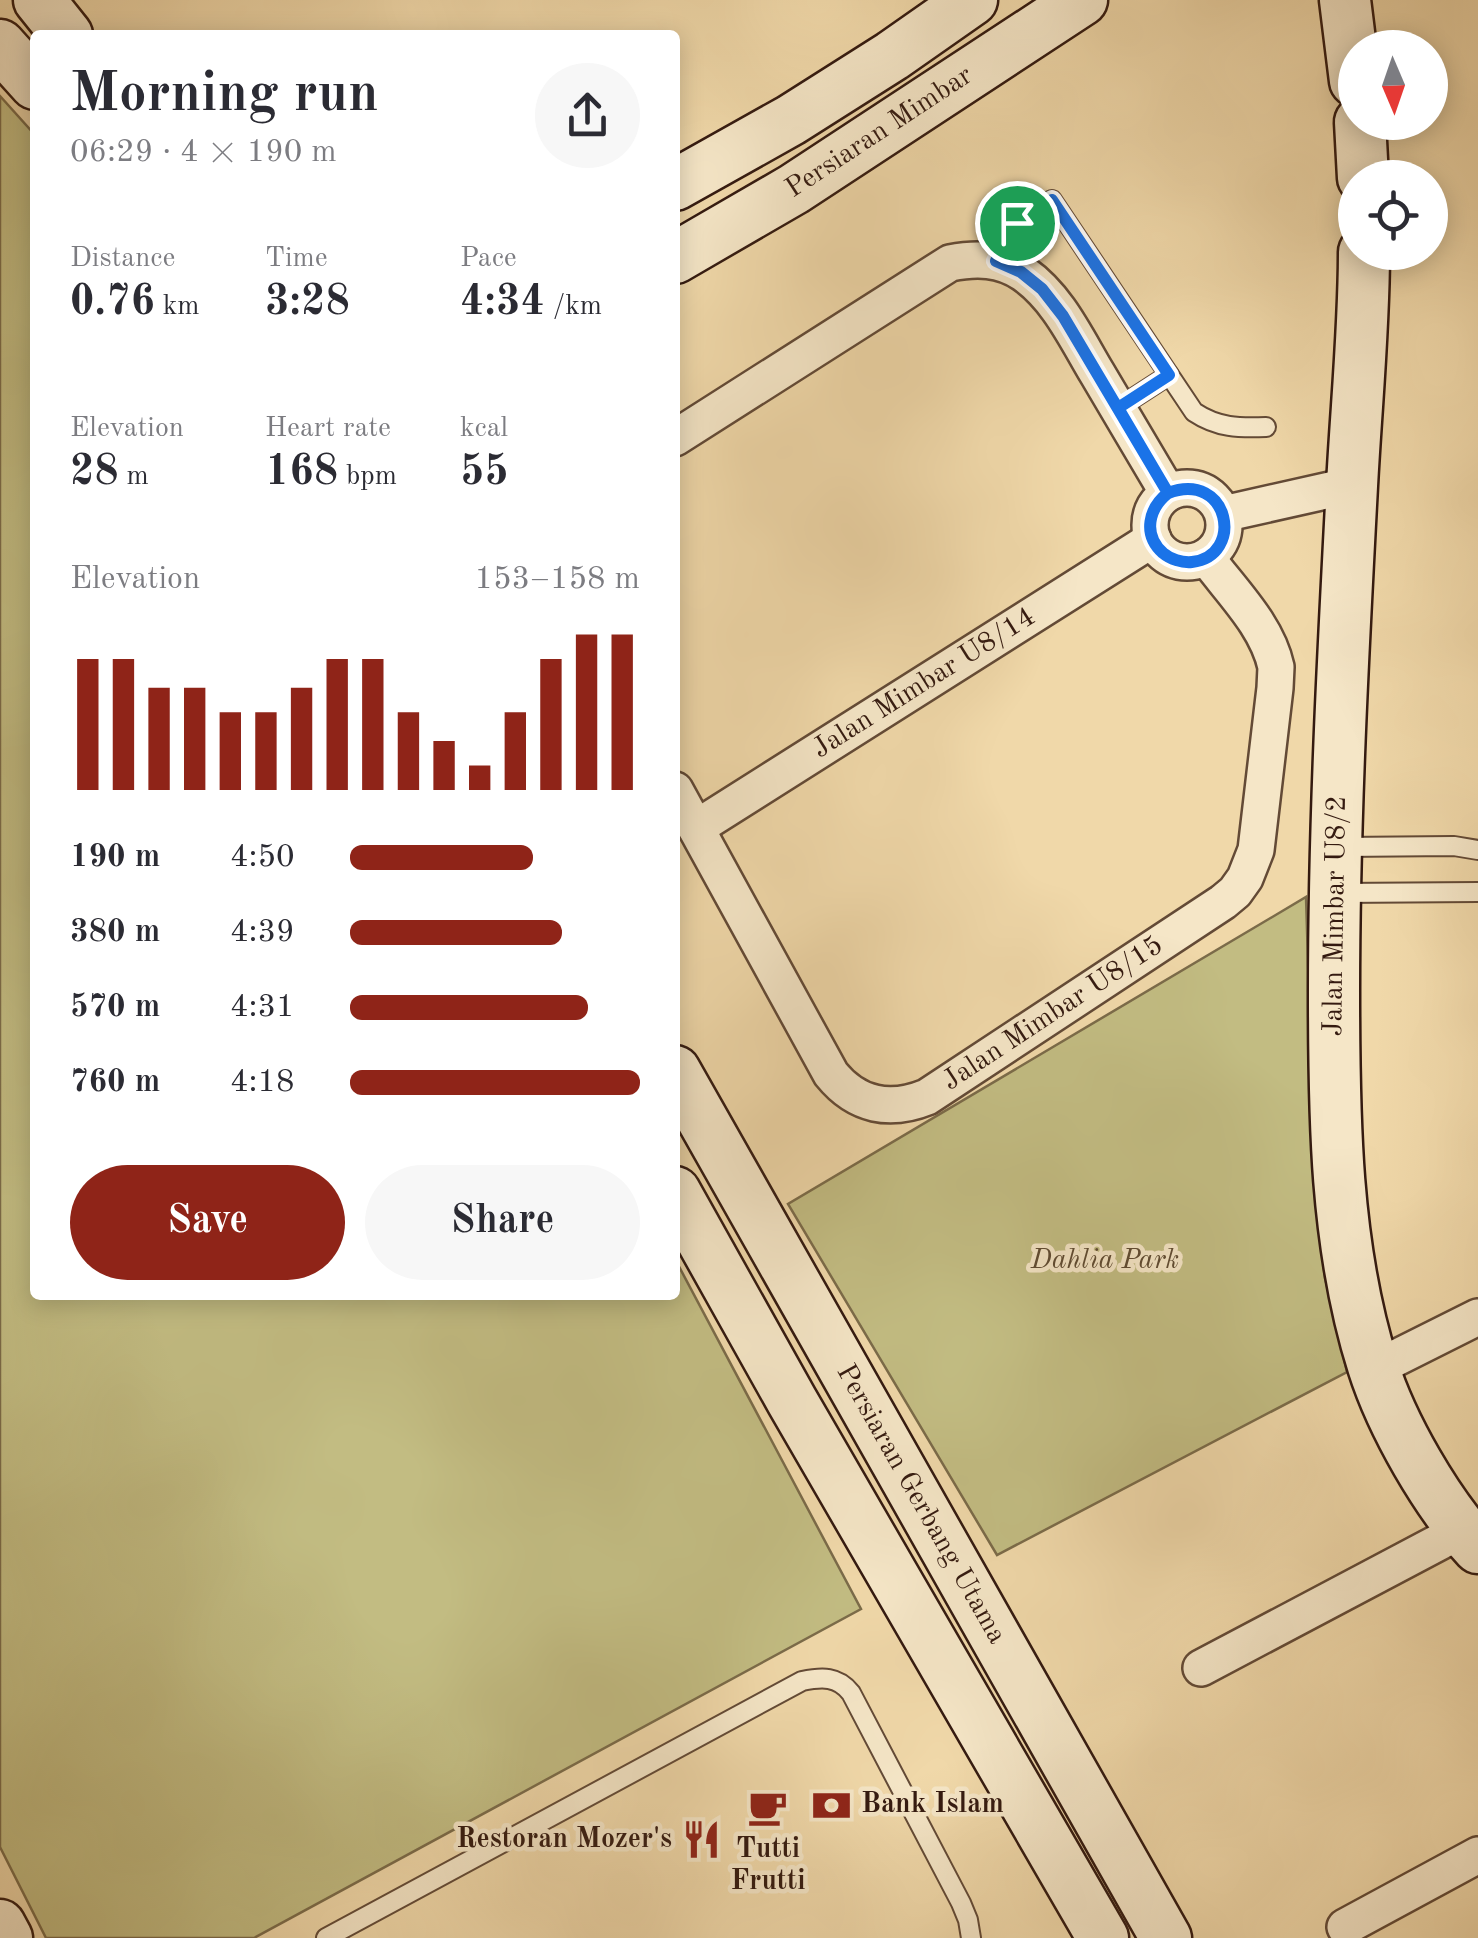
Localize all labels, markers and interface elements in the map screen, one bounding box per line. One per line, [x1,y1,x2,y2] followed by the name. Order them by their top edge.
[1338,30,1448,140] north arrow
[1338,30,1448,270] map controls
[781,62,978,204] street label: Persiaran Mimbar
[535,63,640,168] button: share
[70,68,379,123] text: Morning run
[70,137,337,169] text: 06:29 · 4 × 190 m
[1338,160,1448,270] button: locate
[975,181,1060,266] pin
[990,196,1045,251] icon: arrive
[70,245,175,273] text: Distance
[265,245,328,273] text: Time
[460,245,517,273] text: Pace
[70,282,155,324] text: 0.76
[265,282,350,324] text: 3:28
[460,282,545,324] text: 4:34
[155,293,199,321] text: km
[545,293,602,321] text: /km
[70,415,184,443] text: Elevation
[265,415,391,443] text: Heart rate
[460,415,508,443] text: kcal
[70,452,119,494] text: 28
[265,452,338,494] text: 168
[460,452,509,494] text: 55
[119,463,149,491] text: m
[338,463,397,491] text: bpm
[70,564,200,596] text: Elevation
[474,564,640,596] text: 153–158 m
[808,603,1040,764] street label: Jalan Mimbar U8/14
[1320,795,1352,1037] street label: Jalan Mimbar U8/2
[70,842,160,874] text: 190 m
[230,842,295,874] text: 4:50
[70,917,160,949] text: 380 m
[230,917,295,949] text: 4:39
[938,931,1168,1096] street label: Jalan Mimbar U8/15
[70,992,160,1024] text: 570 m
[230,992,295,1024] text: 4:31
[70,1067,160,1099] text: 760 m
[230,1067,295,1099] text: 4:18
[70,1165,345,1280] button: Save
[365,1165,640,1280] button: Share
[1030,1247,1179,1275] park label: Dahlia Park
[830,1360,1011,1649] street label: Persiaran Gerbang Utama
[810,1784,852,1826] bank icon: Bank Islam
[747,1786,789,1828] cafe icon: Tutti Frutti
[861,1791,1004,1819] place label: Bank Islam
[681,1819,723,1861] restaurant icon: Restoran Mozer's
[456,1826,672,1854] place label: Restoran Mozer's
[731,1836,805,1896] place label: Tutti Frutti

